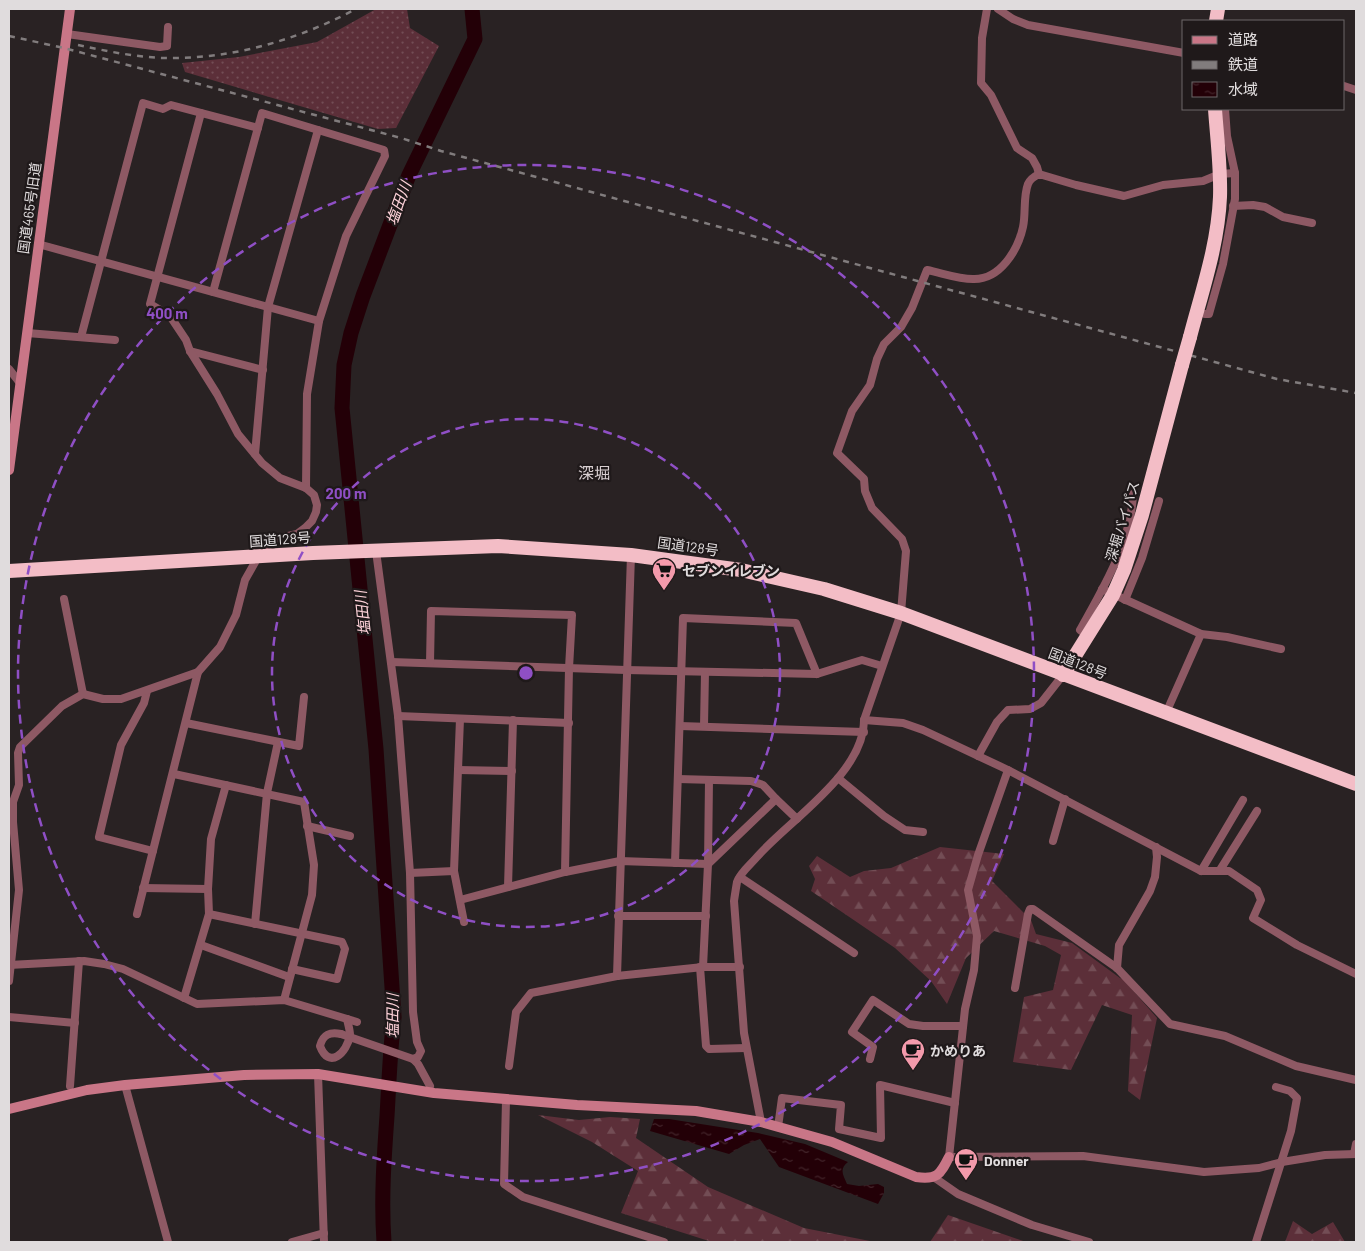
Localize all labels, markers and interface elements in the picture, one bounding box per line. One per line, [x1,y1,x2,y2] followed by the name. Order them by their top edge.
[1182,20,1345,110] legend
[1228,30,1258,48] text: 道路
[1228,55,1258,73] text: 鉄道
[1228,80,1258,98] text: 水域
[14,161,44,255] street label: 国道465号旧道
[382,177,415,227] water label: 塩田川
[146,304,188,322] text: 400 m
[578,463,610,482] district label: 深堀
[1102,478,1142,564] street label: 深堀バイパス
[325,484,367,502] text: 200 m
[249,528,311,550] street label: 国道128号
[656,533,720,559] street label: 国道128号
[651,557,677,591] supermarket icon: セブンイレブン
[682,562,780,579] place label: セブンイレブン
[350,588,373,636] water label: 塩田川
[1046,644,1110,682] street label: 国道128号
[517,664,535,682] centre of rings
[383,992,401,1039] water label: 塩田川
[900,1037,926,1071] cafe icon: かめりあ
[930,1042,986,1059] place label: かめりあ
[953,1147,979,1181] cafe icon: Donner
[984,1152,1029,1169] place label: Donner

